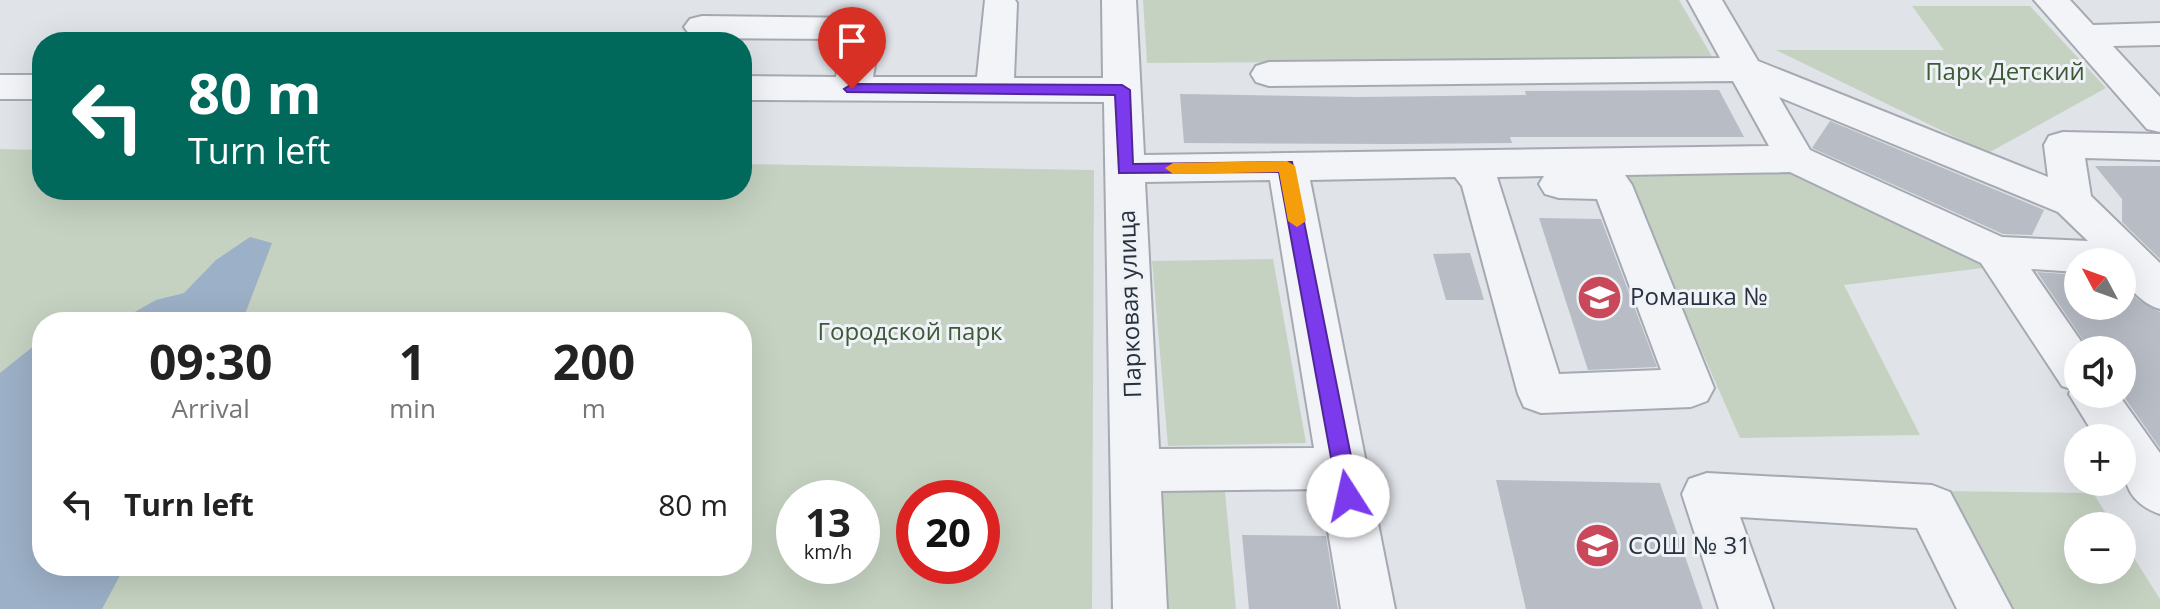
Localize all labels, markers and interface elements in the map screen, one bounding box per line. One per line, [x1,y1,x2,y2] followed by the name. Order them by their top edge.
[818,7,886,89] pin
[830,19,874,63] icon: arrive
[188,54,322,130] text: 80 m
[1925,54,2085,87] park label: Парк Детский
[56,64,160,168] icon: left
[188,126,330,175] text: Turn left
[1109,209,1148,399] street label: Парковая улица
[2064,248,2136,320] north arrow
[2064,248,2136,584] map controls
[1575,273,1623,321] school or university icon: Ромашка №
[1630,279,1768,312] place label: Ромашка №
[818,314,1003,347] park label: Городской парк
[149,329,272,394] text: 09:30
[399,329,426,394] text: 1
[553,329,635,394] text: 200
[2064,336,2136,408] button: sound
[171,390,250,426] text: Arrival
[389,390,436,426] text: min
[582,390,606,426] text: m
[2064,424,2136,496] button: +
[1306,454,1390,538] position arrow
[896,480,1000,584] speed limit sign: 20
[56,482,100,526] icon: left
[124,484,254,525] text: Turn left
[658,484,728,525] text: 80 m
[805,494,851,549] text: 13
[2064,512,2136,584] button: −
[1573,522,1621,570] school or university icon: СОШ № 31
[1628,528,1751,561] place label: СОШ № 31
[804,538,852,565] text: km/h

